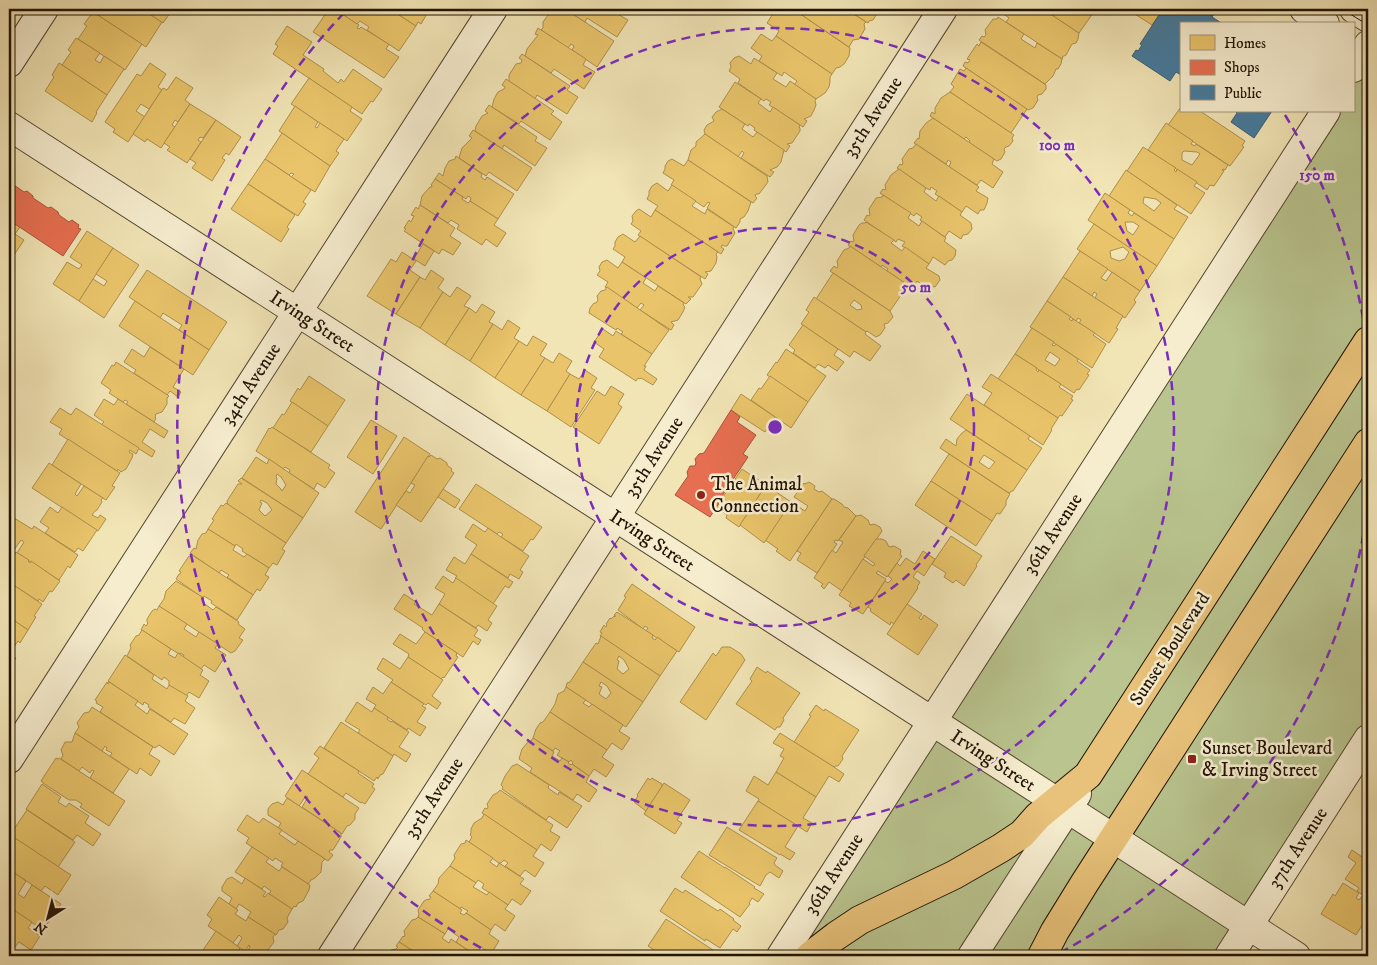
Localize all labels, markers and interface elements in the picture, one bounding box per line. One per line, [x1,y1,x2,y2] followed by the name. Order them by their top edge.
[1180,22,1354,112] legend
[1224,34,1266,53] text: Homes
[1224,58,1260,77] text: Shops
[838,72,908,162] street label: 35th Avenue
[1224,84,1262,103] text: Public
[1039,136,1076,155] text: 100 m
[1299,166,1335,185] text: 150 m
[900,278,932,297] text: 50 m
[265,286,359,358] street label: Irving Street
[216,339,286,429] street label: 34th Avenue
[619,412,689,502] street label: 35th Avenue
[766,418,784,436] centre of rings
[711,473,803,518] place label: The Animal Connection
[695,489,707,501] marker: The Animal Connection
[1018,489,1088,579] street label: 36th Avenue
[605,505,699,577] street label: Irving Street
[1125,588,1215,710] street label: Sunset Boulevard
[946,725,1040,797] street label: Irving Street
[1202,737,1333,782] place label: Sunset Boulevard & Irving Street
[399,753,469,843] street label: 35th Avenue
[1186,753,1198,765] marker: Sunset Boulevard & Irving Street
[1263,803,1333,893] street label: 37th Avenue
[799,829,869,919] street label: 36th Avenue
[22,892,72,942] north arrow
[31,917,51,938] text: N

